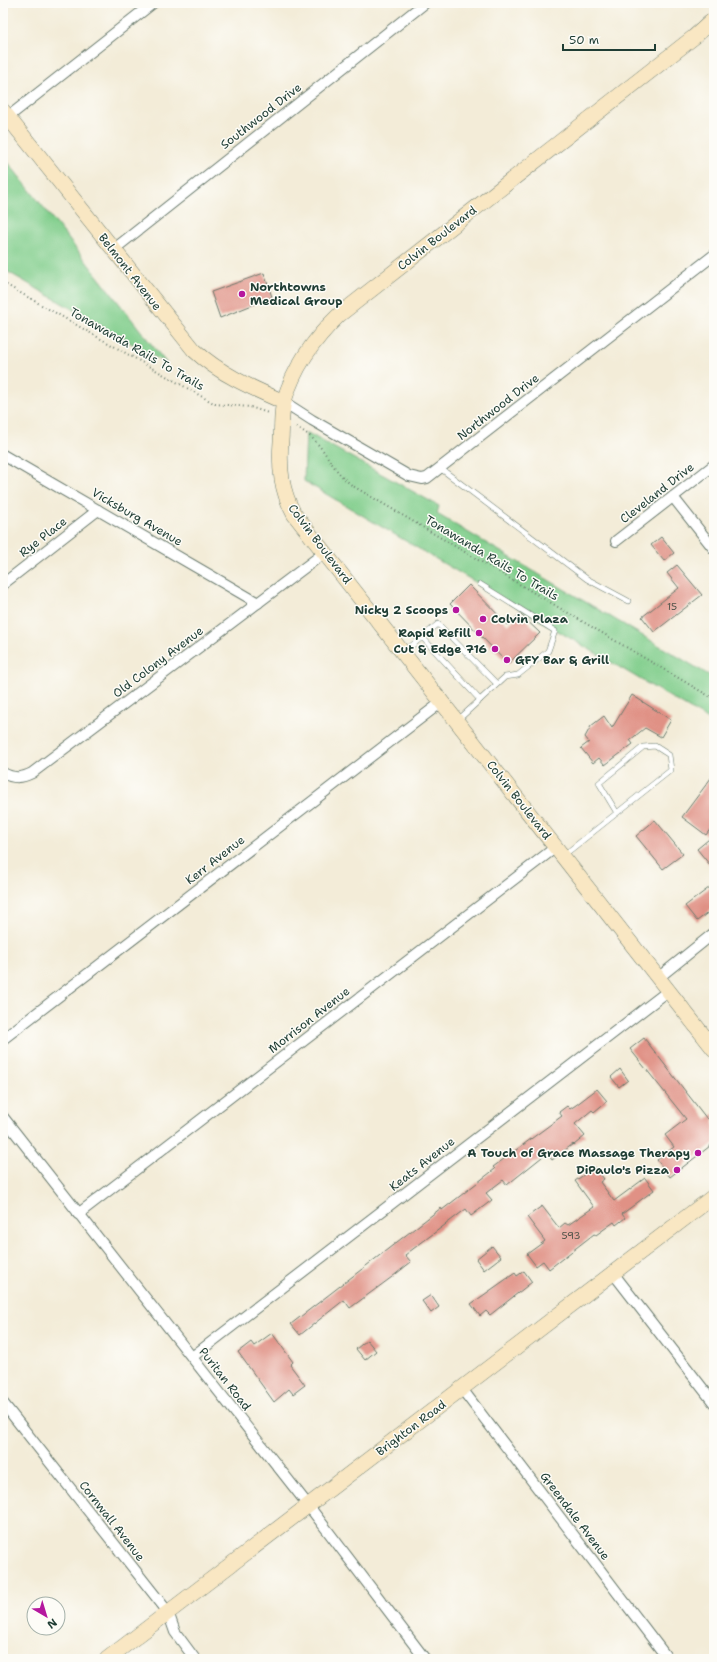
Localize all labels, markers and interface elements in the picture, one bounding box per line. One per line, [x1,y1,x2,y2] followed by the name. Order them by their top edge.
[563,26,655,52] scale bar
[569,32,599,48] text: 50 m
[217,79,305,153] street label: Southwood Drive
[394,202,480,274] street label: Colvin Boulevard
[95,230,165,314] street label: Belmont Avenue
[250,279,342,309] place label: Northtowns Medical Group
[237,289,247,299] marker: Northtowns Medical Group
[67,304,207,394] street label: Tonawanda Rails To Trails
[454,370,542,444] street label: Northwood Drive
[617,459,697,527] street label: Cleveland Drive
[89,484,186,550] street label: Vicksburg Avenue
[285,501,356,588] street label: Colvin Boulevard
[422,512,562,604] street label: Tonawanda Rails To Trails
[16,513,70,561] street label: Rye Place
[667,600,677,613] house number: 15
[355,602,448,618] place label: Nicky 2 Scoops
[451,605,461,615] marker: Nicky 2 Scoops
[491,611,569,627] place label: Colvin Plaza
[478,614,488,624] marker: Colvin Plaza
[109,623,207,701] street label: Old Colony Avenue
[398,625,471,641] place label: Rapid Refill
[474,628,484,638] marker: Rapid Refill
[394,641,487,657] place label: Cut & Edge 716
[490,644,500,654] marker: Cut & Edge 716
[515,652,609,668] place label: GFY Bar & Grill
[502,655,512,665] marker: GFY Bar & Grill
[483,757,555,843] street label: Colvin Boulevard
[182,832,248,888] street label: Kerr Avenue
[265,983,353,1057] street label: Morrison Avenue
[386,1133,458,1195] street label: Keats Avenue
[467,1145,690,1161] place label: A Touch of Grace Massage Therapy
[693,1148,703,1158] marker: A Touch of Grace Massage Therapy
[576,1162,670,1178] place label: DiPaulo's Pizza
[672,1165,682,1175] marker: DiPaulo's Pizza
[561,1229,581,1242] house number: 593
[195,1344,255,1414] street label: Puritan Road
[373,1396,450,1460] street label: Brighton Road
[537,1469,614,1564] street label: Greendale Avenue
[76,1477,149,1565] street label: Cornwall Avenue
[26,1596,66,1636] north arrow
[44,1615,60,1632] text: N

